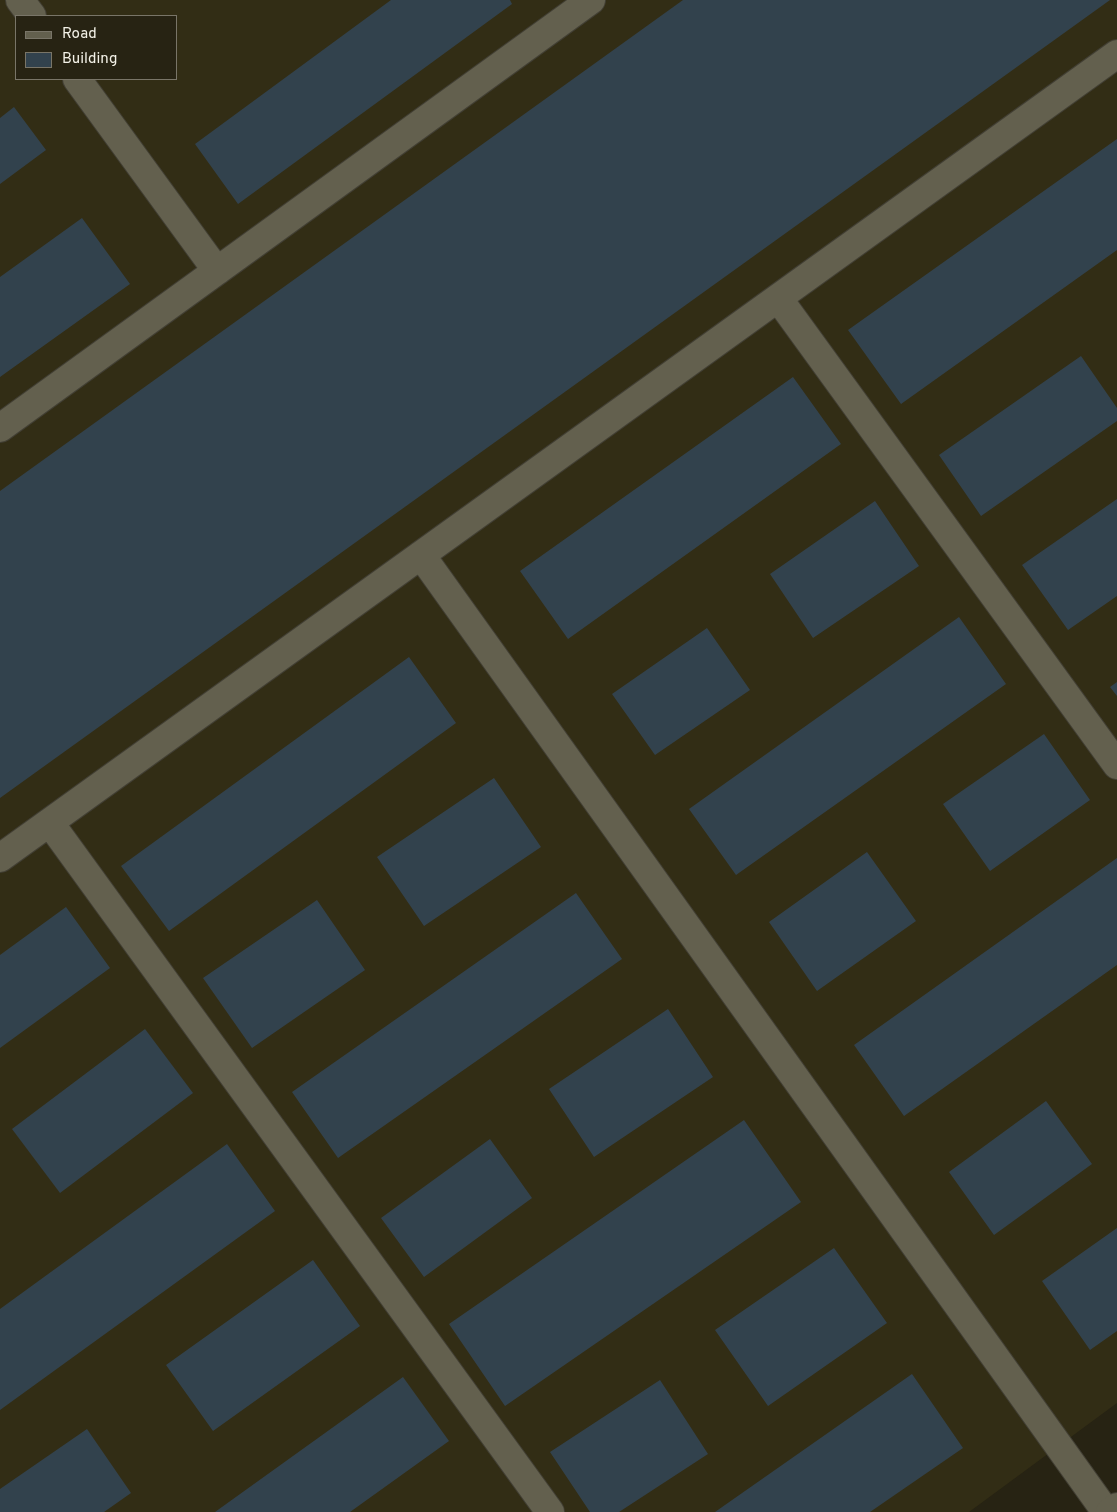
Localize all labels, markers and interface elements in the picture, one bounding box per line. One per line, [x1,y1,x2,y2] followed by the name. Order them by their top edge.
[15,15,178,80] legend
[62,25,97,44] text: Road
[62,50,117,69] text: Building

